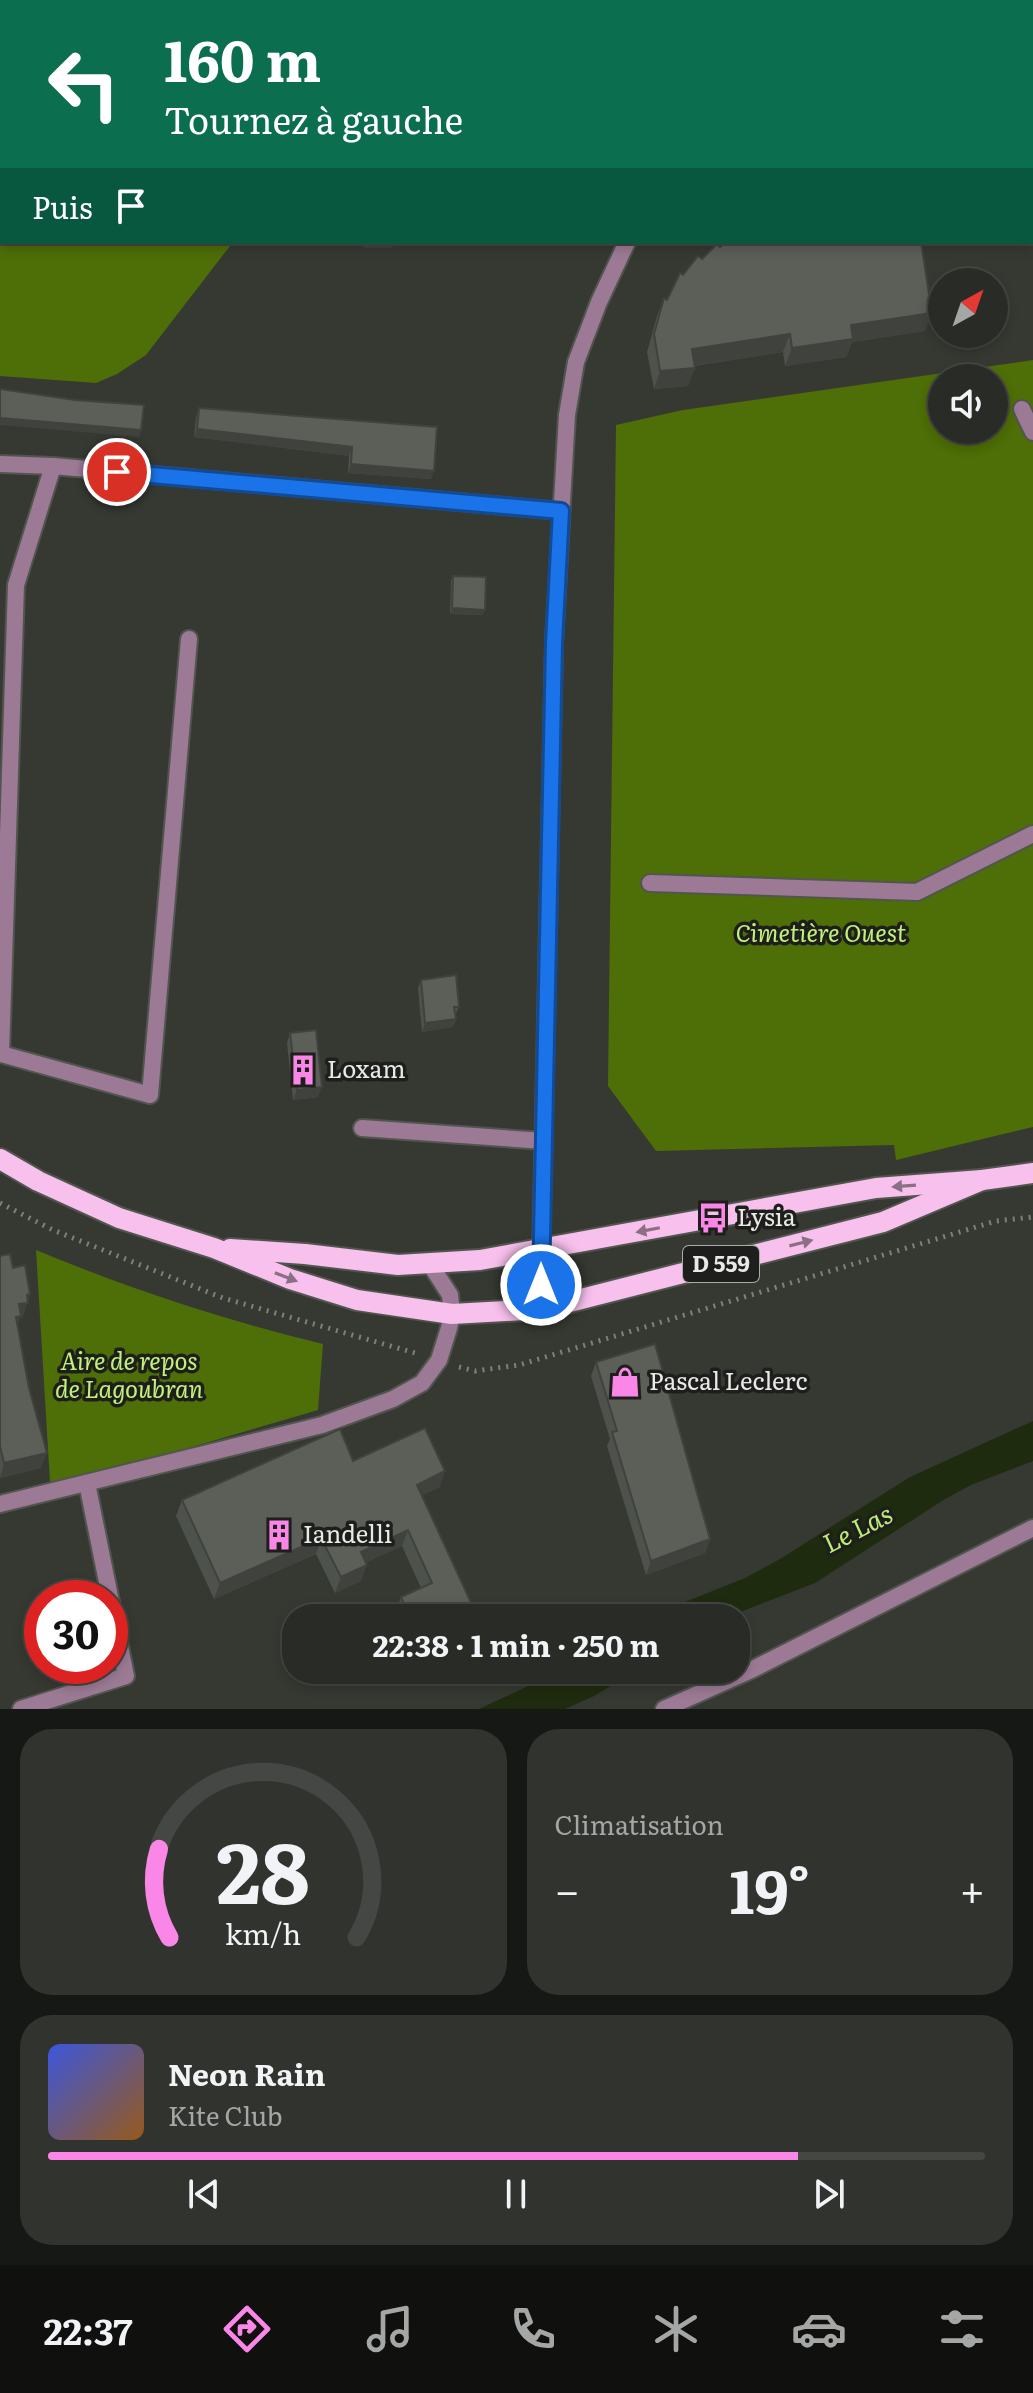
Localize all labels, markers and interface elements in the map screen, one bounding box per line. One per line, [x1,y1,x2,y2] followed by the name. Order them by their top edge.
[164,16,321,99] text: 160 m
[32,32,136,136] icon: left
[164,92,463,145] text: Tournez à gauche
[32,184,93,228] text: Puis
[109,184,153,228] icon: arrive
[928,268,1008,348] north arrow
[928,268,1008,444] map controls
[928,364,1008,444] button: sound
[83,438,151,506] pin
[95,450,139,494] icon: arrive
[735,914,907,949] park label: Cimetière Ouest
[327,1050,405,1085] place label: Loxam
[286,1053,320,1087] building icon: Loxam
[891,1180,916,1193] one-way arrow
[737,1198,796,1233] place label: Lysia
[696,1201,730,1235] bus stop icon: Lysia
[635,1225,660,1237] one-way arrow
[789,1236,814,1249] one-way arrow
[499,1243,583,1327] position arrow
[683,1246,759,1282] road number: D 559
[275,1271,299,1284] one-way arrow
[55,1342,203,1405] park label: Aire de repos de Lagoubran
[649,1362,807,1397] place label: Pascal Leclerc
[608,1365,642,1399] shop icon: Pascal Leclerc
[815,1493,899,1561] water label: Le Las
[303,1515,392,1550] place label: Iandelli
[262,1518,296,1552] building icon: Iandelli
[24,1580,128,1684] speed limit sign: 30
[373,1622,659,1666] text: 22:38 · 1 min · 250 m
[555,1804,724,1843] text: Climatisation
[216,1806,310,1930] text: 28
[729,1843,810,1932] text: 19°
[555,1855,580,1921] text: −
[959,1855,985,1921] text: +
[225,1911,301,1954] text: km/h
[168,2051,326,2095] text: Neon Rain
[168,2095,283,2134] text: Kite Club
[182,2172,226,2216] icon: previous
[494,2172,538,2216] icon: pause
[807,2172,851,2216] icon: next
[219,2301,275,2357] icon: directions
[362,2301,418,2357] icon: music
[505,2301,561,2357] icon: phone
[648,2301,704,2357] icon: climate
[791,2301,847,2357] icon: car
[934,2301,990,2357] icon: filters
[43,2303,133,2356] text: 22:37

